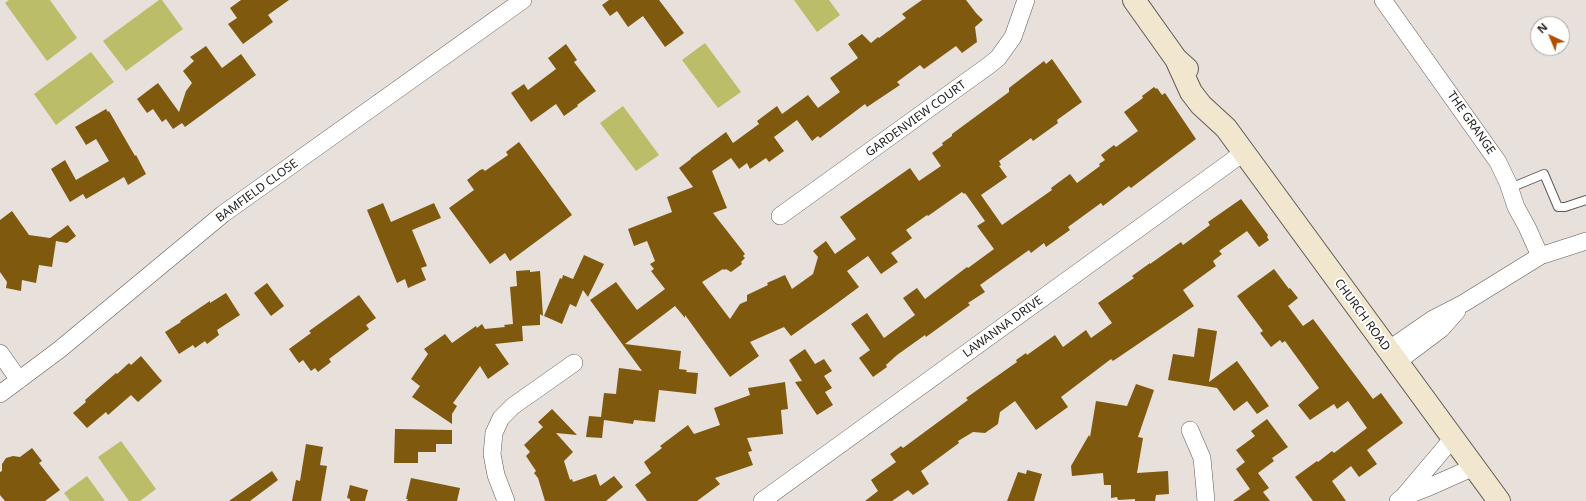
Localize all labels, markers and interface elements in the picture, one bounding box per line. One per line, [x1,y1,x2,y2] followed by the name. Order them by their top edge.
[1530,16,1570,56] north arrow
[1534,19,1550,36] text: N
[863,78,969,160] street label: GARDENVIEW COURT
[1444,89,1498,157] street label: THE GRANGE
[213,156,301,226] street label: BAMFIELD CLOSE
[1331,276,1393,354] street label: CHURCH ROAD
[960,293,1046,361] street label: LAWANNA DRIVE

